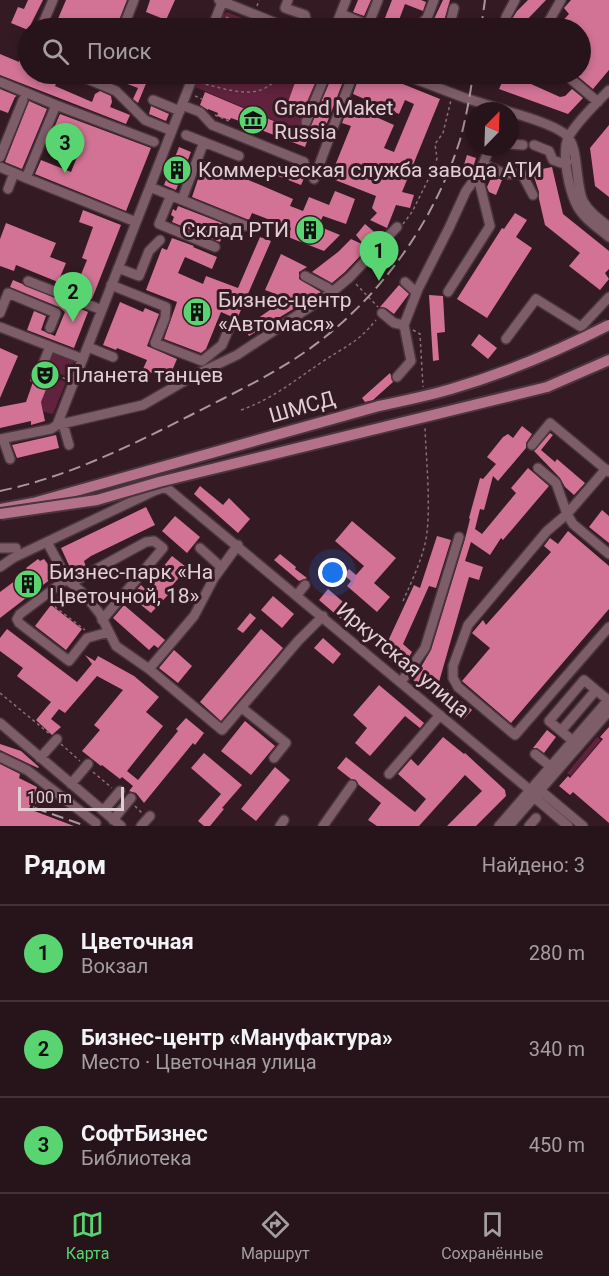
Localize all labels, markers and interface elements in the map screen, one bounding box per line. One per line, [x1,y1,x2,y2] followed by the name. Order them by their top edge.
[18,18,591,84] search box
[39,35,72,68] icon: search
[87,39,151,64] text: Поиск
[274,96,393,144] place label: Grand Maket Russia
[465,102,519,156] north arrow
[237,104,269,136] museum icon: Grand Maket Russia
[46,124,84,173] pin: 3
[161,154,193,186] building icon: Коммерческая служба завода АТИ
[198,158,542,182] place label: Коммерческая служба завода АТИ
[294,214,326,246] building icon: Склад РТИ
[182,218,289,242] place label: Склад РТИ
[360,232,398,281] pin: 1
[54,272,92,322] pin: 2
[218,288,352,336] place label: Бизнес-центр «Автомася»
[181,296,213,328] building icon: Бизнес-центр «Автомася»
[29,359,61,391] theatre icon: Планета танцев
[66,363,223,387] place label: Планета танцев
[266,386,338,428] street label: ШМСД
[318,558,347,587] your location
[49,560,213,608] place label: Бизнес-парк «На Цветочной, 18»
[12,568,44,600] building icon: Бизнес-парк «На Цветочной, 18»
[332,598,474,722] street label: Иркутская улица
[18,784,124,812] scale bar
[27,788,72,807] text: 100 m
[24,850,106,880] text: Рядом
[482,853,585,877] text: Найдено: 3
[81,929,194,954] text: Цветочная
[38,941,49,965] text: 1
[529,941,585,965] text: 280 m
[81,954,148,978] text: Вокзал
[81,1025,393,1050] text: Бизнес-центр «Мануфактура»
[38,1037,49,1061] text: 2
[529,1037,585,1061] text: 340 m
[81,1050,317,1074] text: Место · Цветочная улица
[81,1121,208,1146] text: СофтБизнес
[38,1133,49,1157] text: 3
[529,1133,585,1157] text: 450 m
[81,1146,192,1170] text: Библиотека
[66,1208,109,1263] tab: Карта
[241,1208,310,1263] tab: Маршрут
[441,1208,543,1263] tab: Сохранённые

